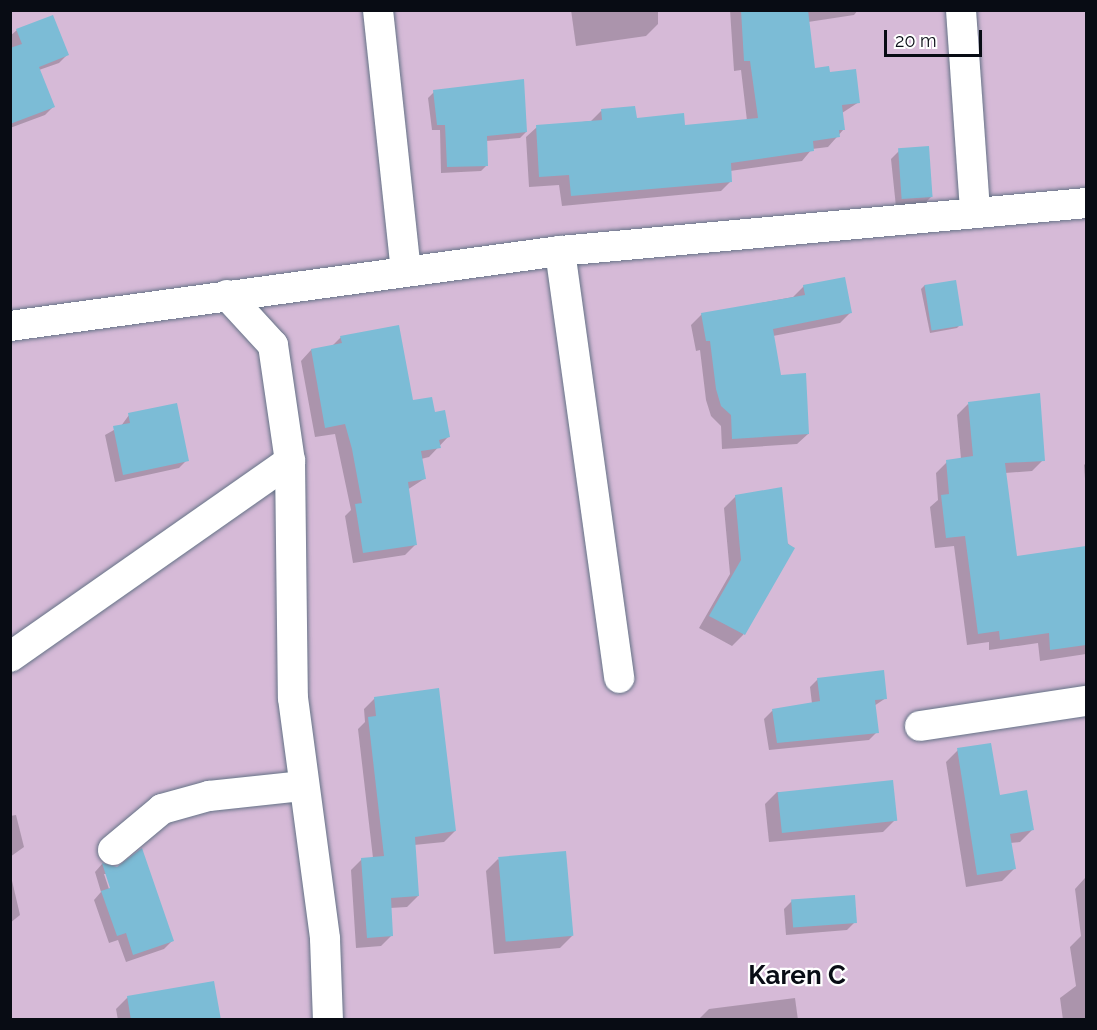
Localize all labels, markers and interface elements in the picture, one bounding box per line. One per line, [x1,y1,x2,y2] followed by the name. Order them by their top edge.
[887,18,984,56] scale bar
[895,30,937,51] text: 20 m
[748,960,846,992] district label: Karen C

